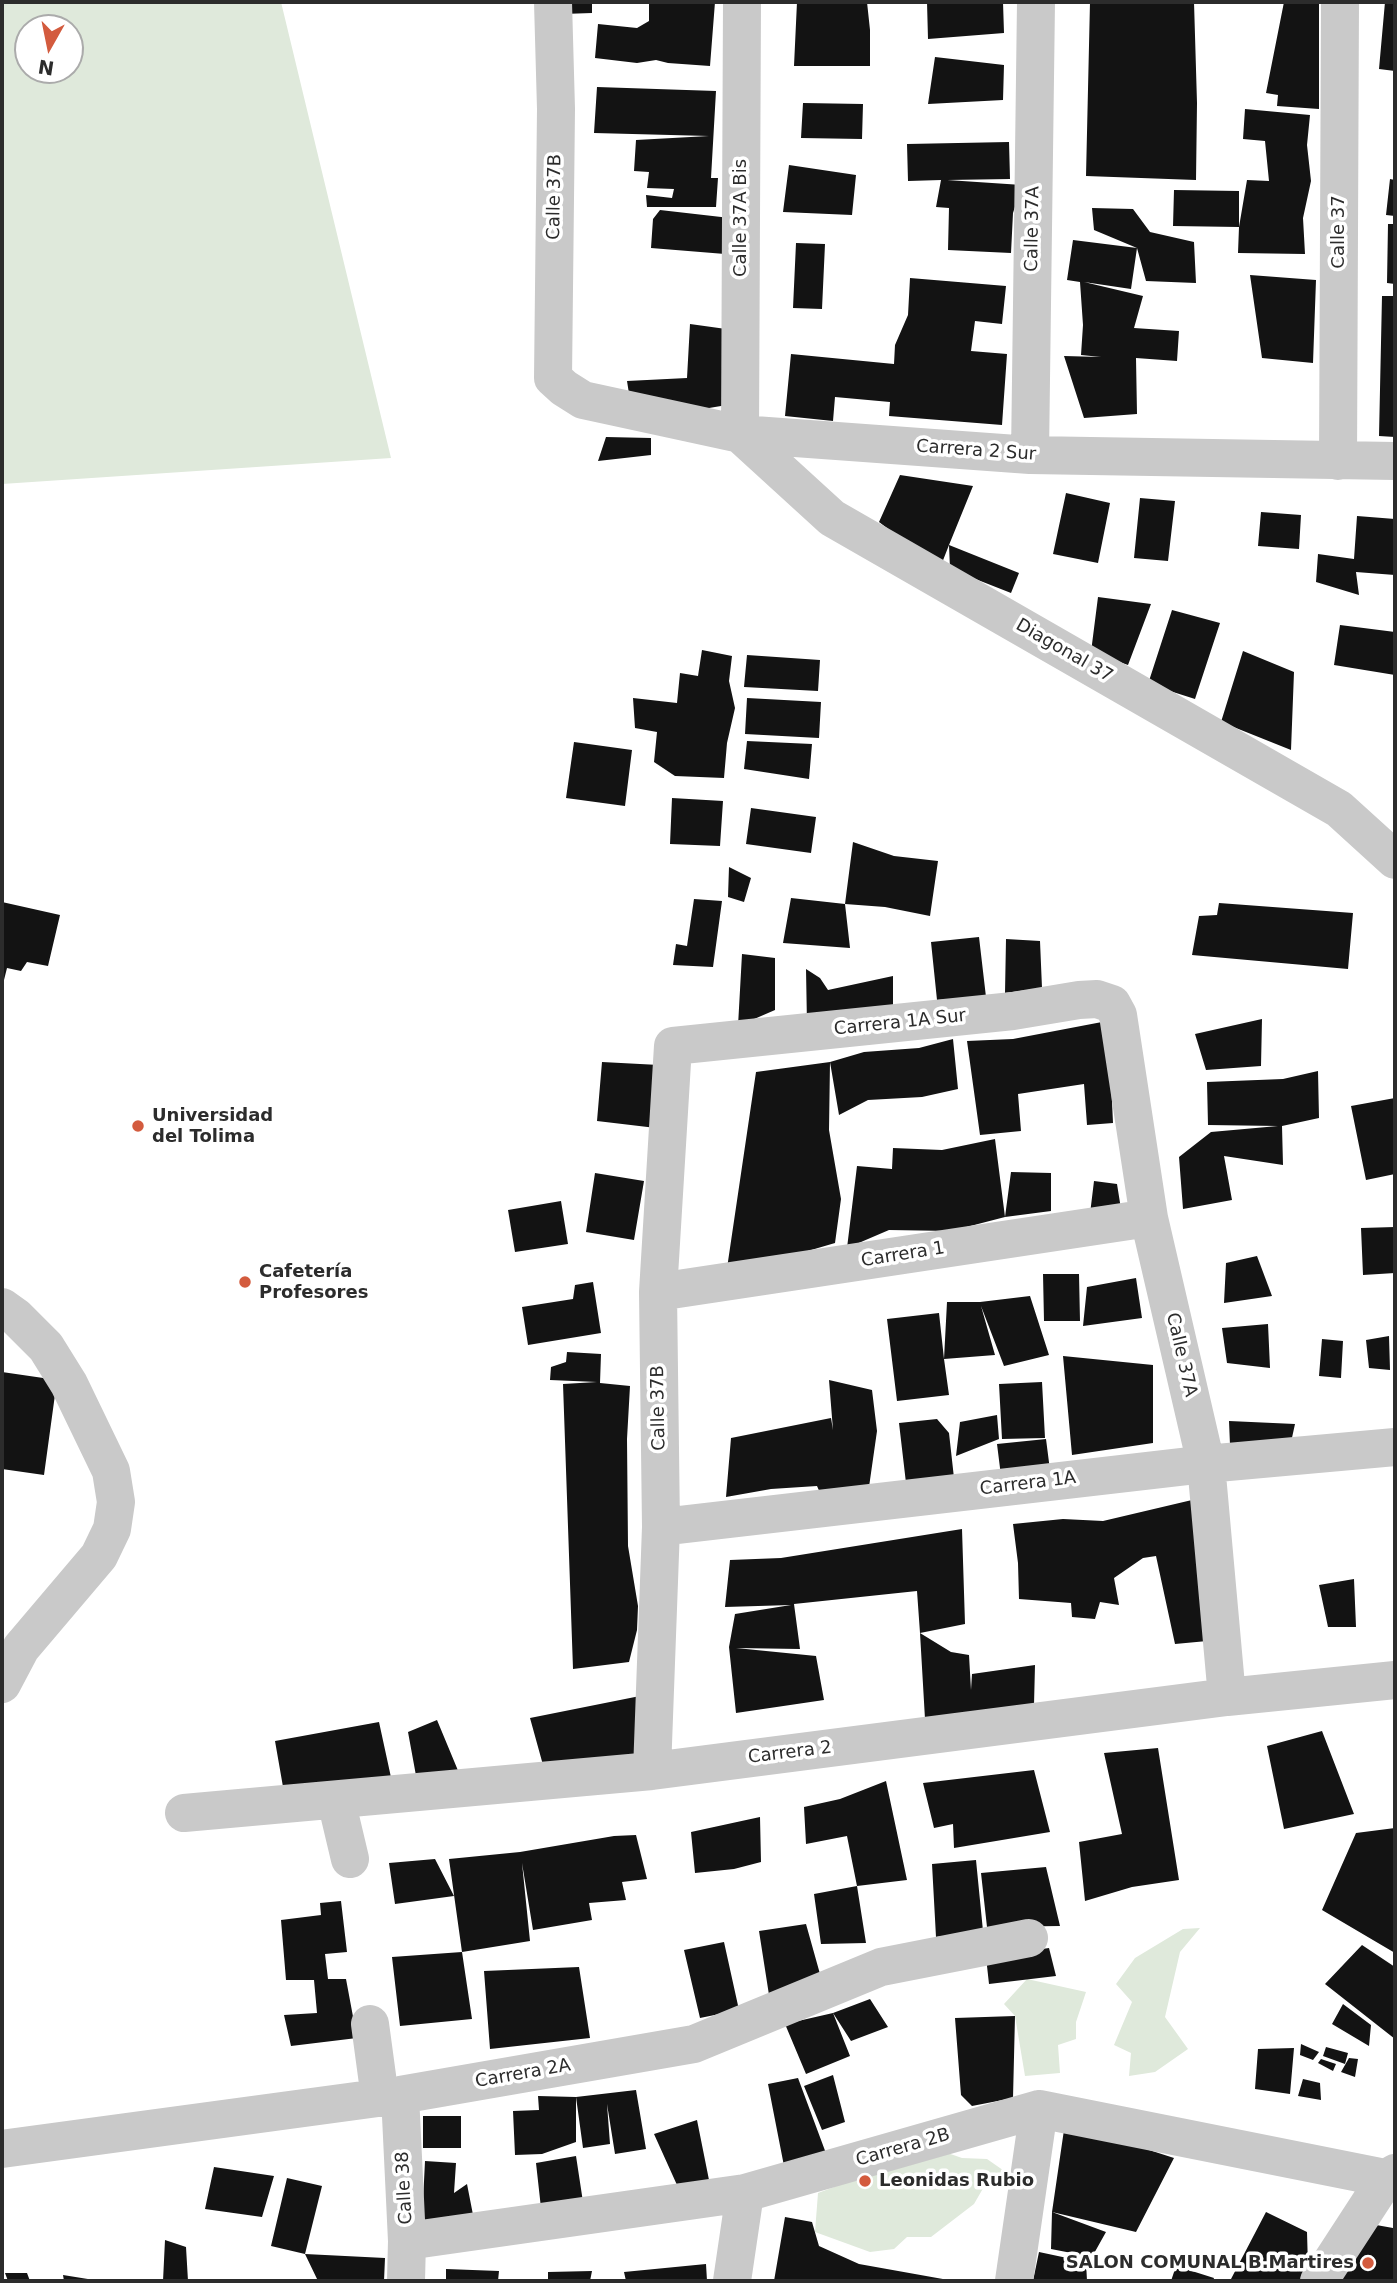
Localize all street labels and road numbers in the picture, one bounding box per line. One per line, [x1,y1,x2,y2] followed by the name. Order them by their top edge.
[543,154,567,240] street label: Calle 37B
[730,159,752,277] street label: Calle 37A Bis
[1021,186,1045,272] street label: Calle 37A
[1328,195,1350,269] street label: Calle 37
[915,436,1037,466] street label: Carrera 2 Sur
[1012,615,1116,687] street label: Diagonal 37
[833,1005,967,1041] street label: Carrera 1A Sur
[860,1238,946,1272] street label: Carrera 1
[1161,1311,1201,1399] street label: Calle 37A
[647,1365,671,1451] street label: Calle 37B
[979,1467,1077,1501] street label: Carrera 1A
[747,1737,833,1769] street label: Carrera 2
[474,2055,572,2093] street label: Carrera 2A
[854,2124,952,2172] street label: Carrera 2B
[392,2151,418,2225] street label: Calle 38

